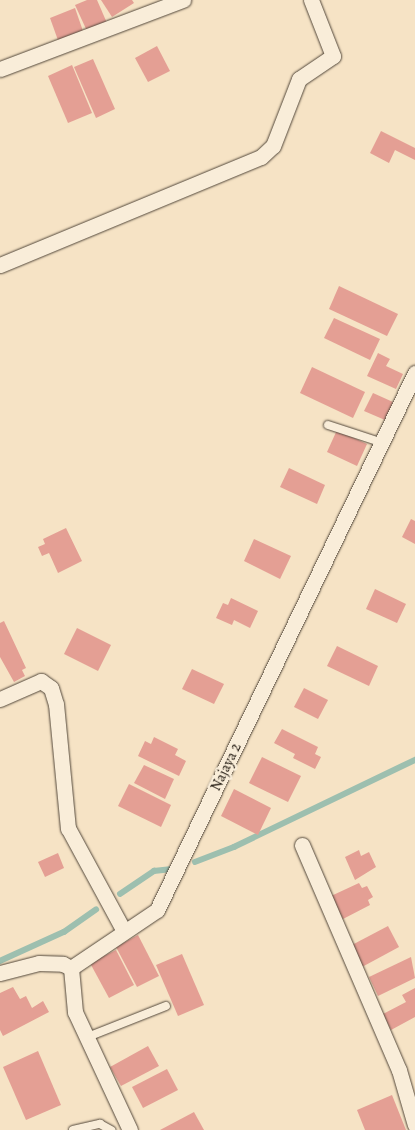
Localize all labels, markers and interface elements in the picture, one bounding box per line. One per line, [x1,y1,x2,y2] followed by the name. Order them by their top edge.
[207,740,245,794] street label: Najaya 2

